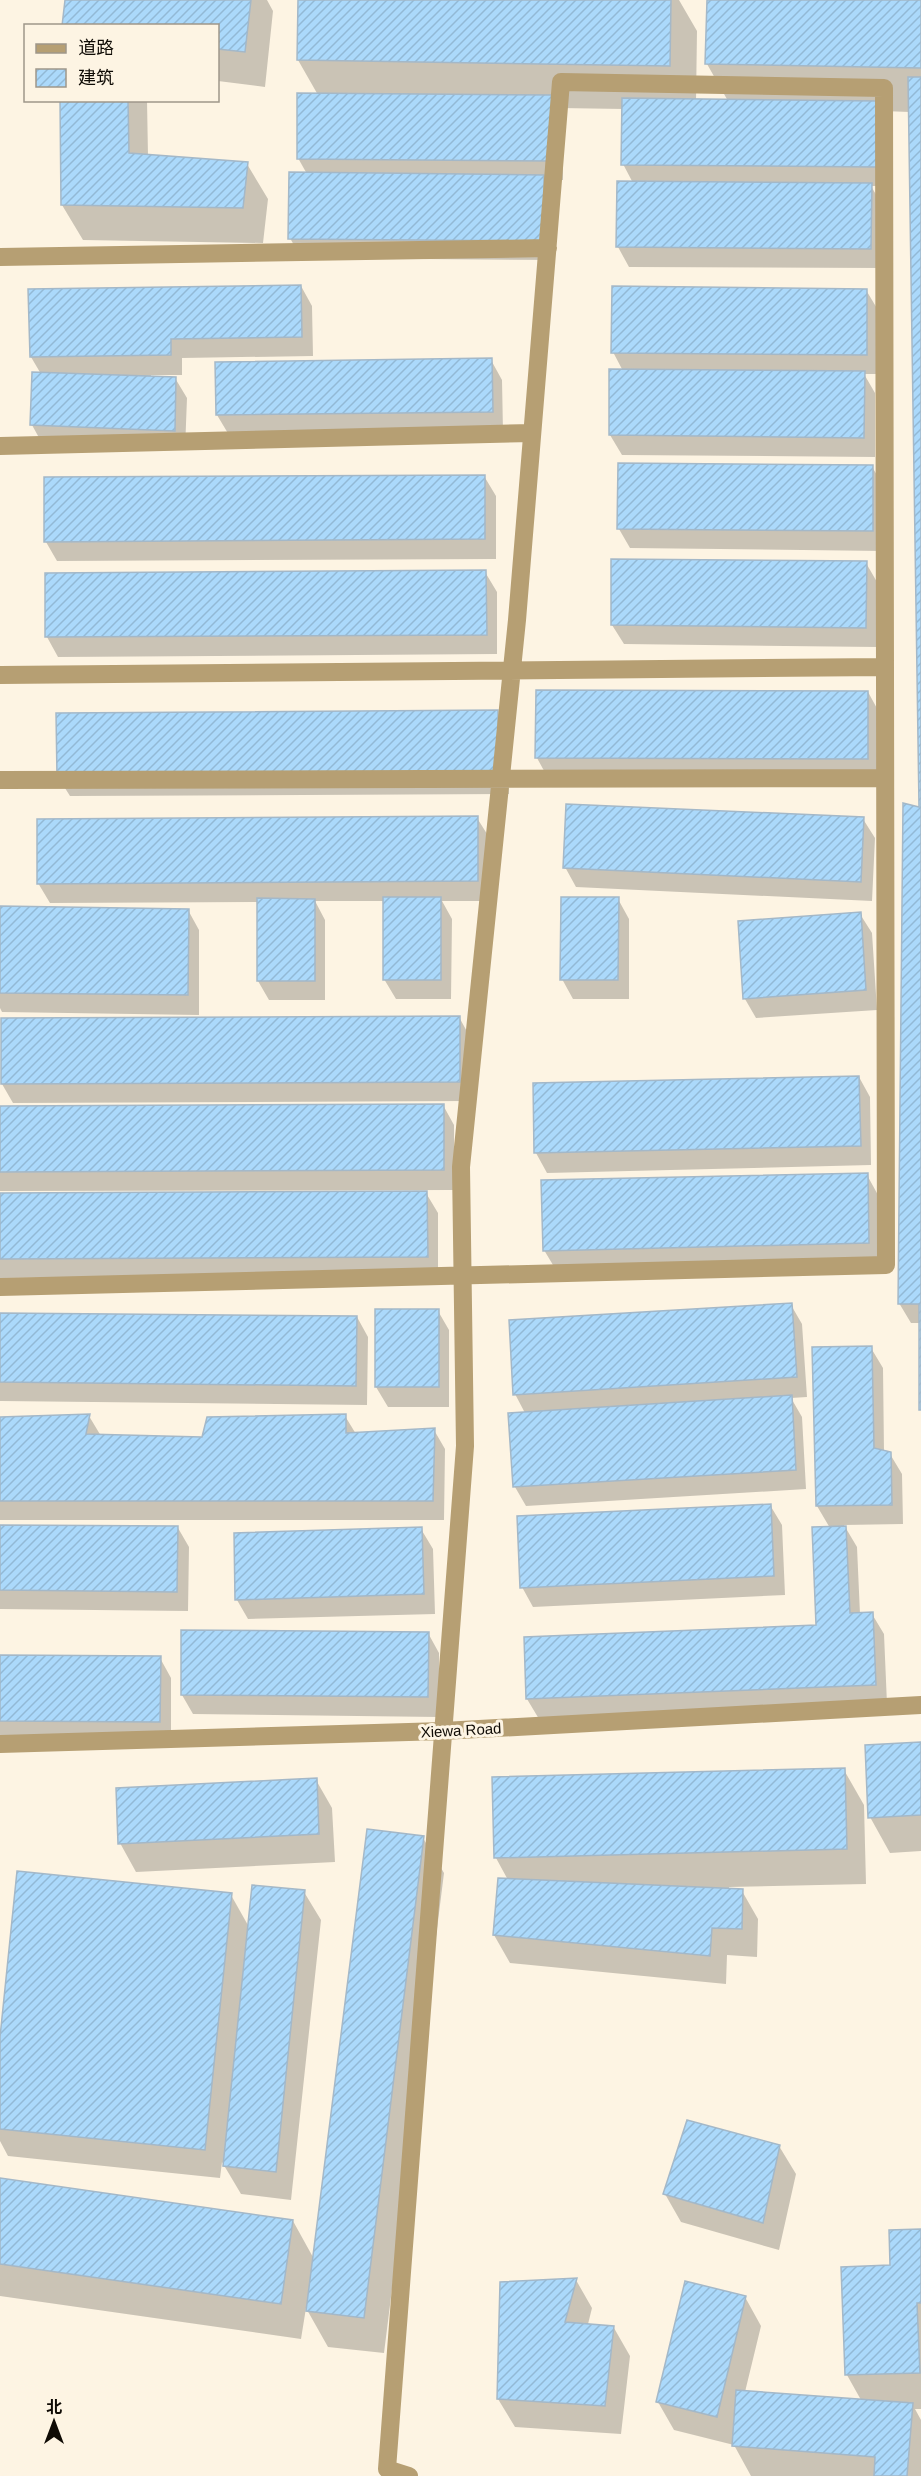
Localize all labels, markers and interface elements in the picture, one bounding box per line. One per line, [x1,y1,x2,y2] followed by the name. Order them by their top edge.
[24,24,219,102] legend
[78,38,114,58] text: 道路
[78,68,114,88] text: 建筑
[420,1719,502,1741] street label: Xiewa Road
[24,2392,84,2452] north arrow
[46,2399,62,2416] text: 北

